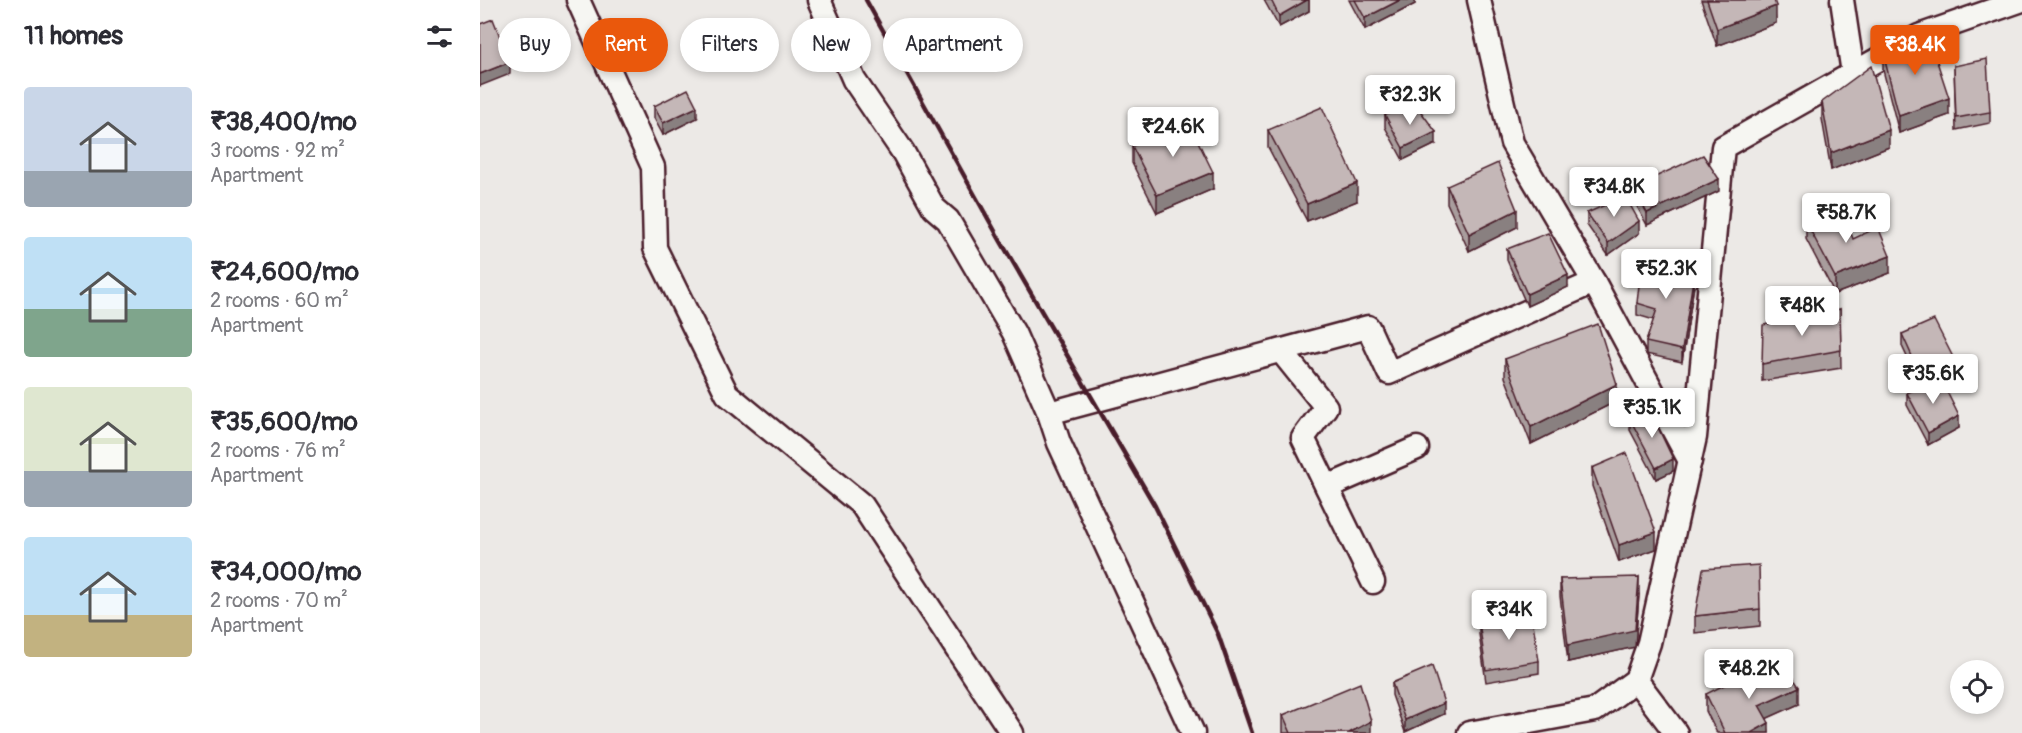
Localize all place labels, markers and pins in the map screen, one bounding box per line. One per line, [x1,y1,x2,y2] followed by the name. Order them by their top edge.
[1866,25,1964,76] pin: ₹38.4K
[1361,75,1459,126] pin: ₹32.3K
[1124,107,1222,158] pin: ₹24.6K
[1565,167,1663,218] pin: ₹34.8K
[1797,193,1895,244] pin: ₹58.7K
[1617,249,1715,300] pin: ₹52.3K
[1766,286,1838,337] pin: ₹48K
[1884,354,1982,405] pin: ₹35.6K
[1603,388,1701,439] pin: ₹35.1K
[1473,590,1545,641] pin: ₹34K
[1700,649,1798,700] pin: ₹48.2K

